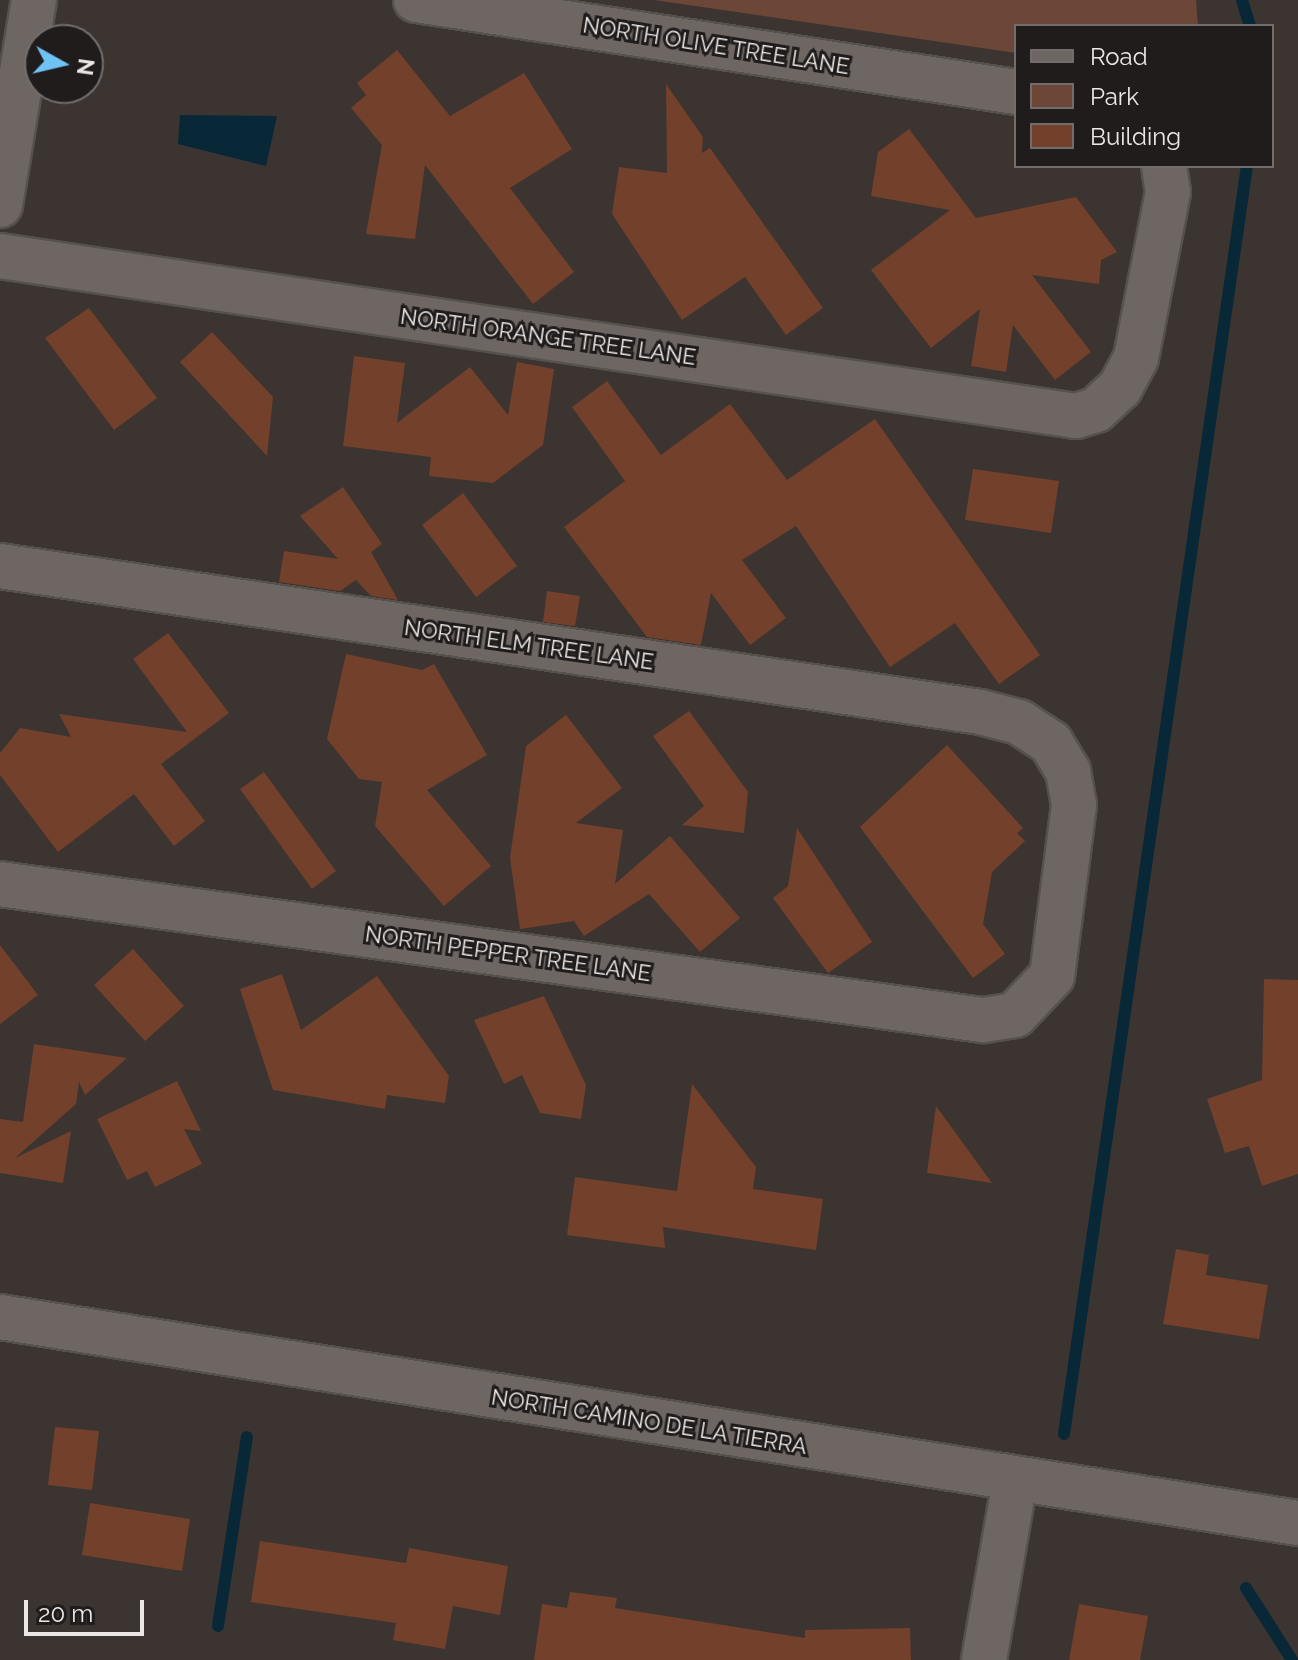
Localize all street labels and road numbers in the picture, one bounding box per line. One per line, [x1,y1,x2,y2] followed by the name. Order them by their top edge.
[581,12,851,80] street label: NORTH OLIVE TREE LANE
[398,303,698,371] street label: NORTH ORANGE TREE LANE
[402,614,656,676] street label: NORTH ELM TREE LANE
[363,921,653,987] street label: NORTH PEPPER TREE LANE
[489,1384,809,1460] street label: NORTH CAMINO DE LA TIERRA

